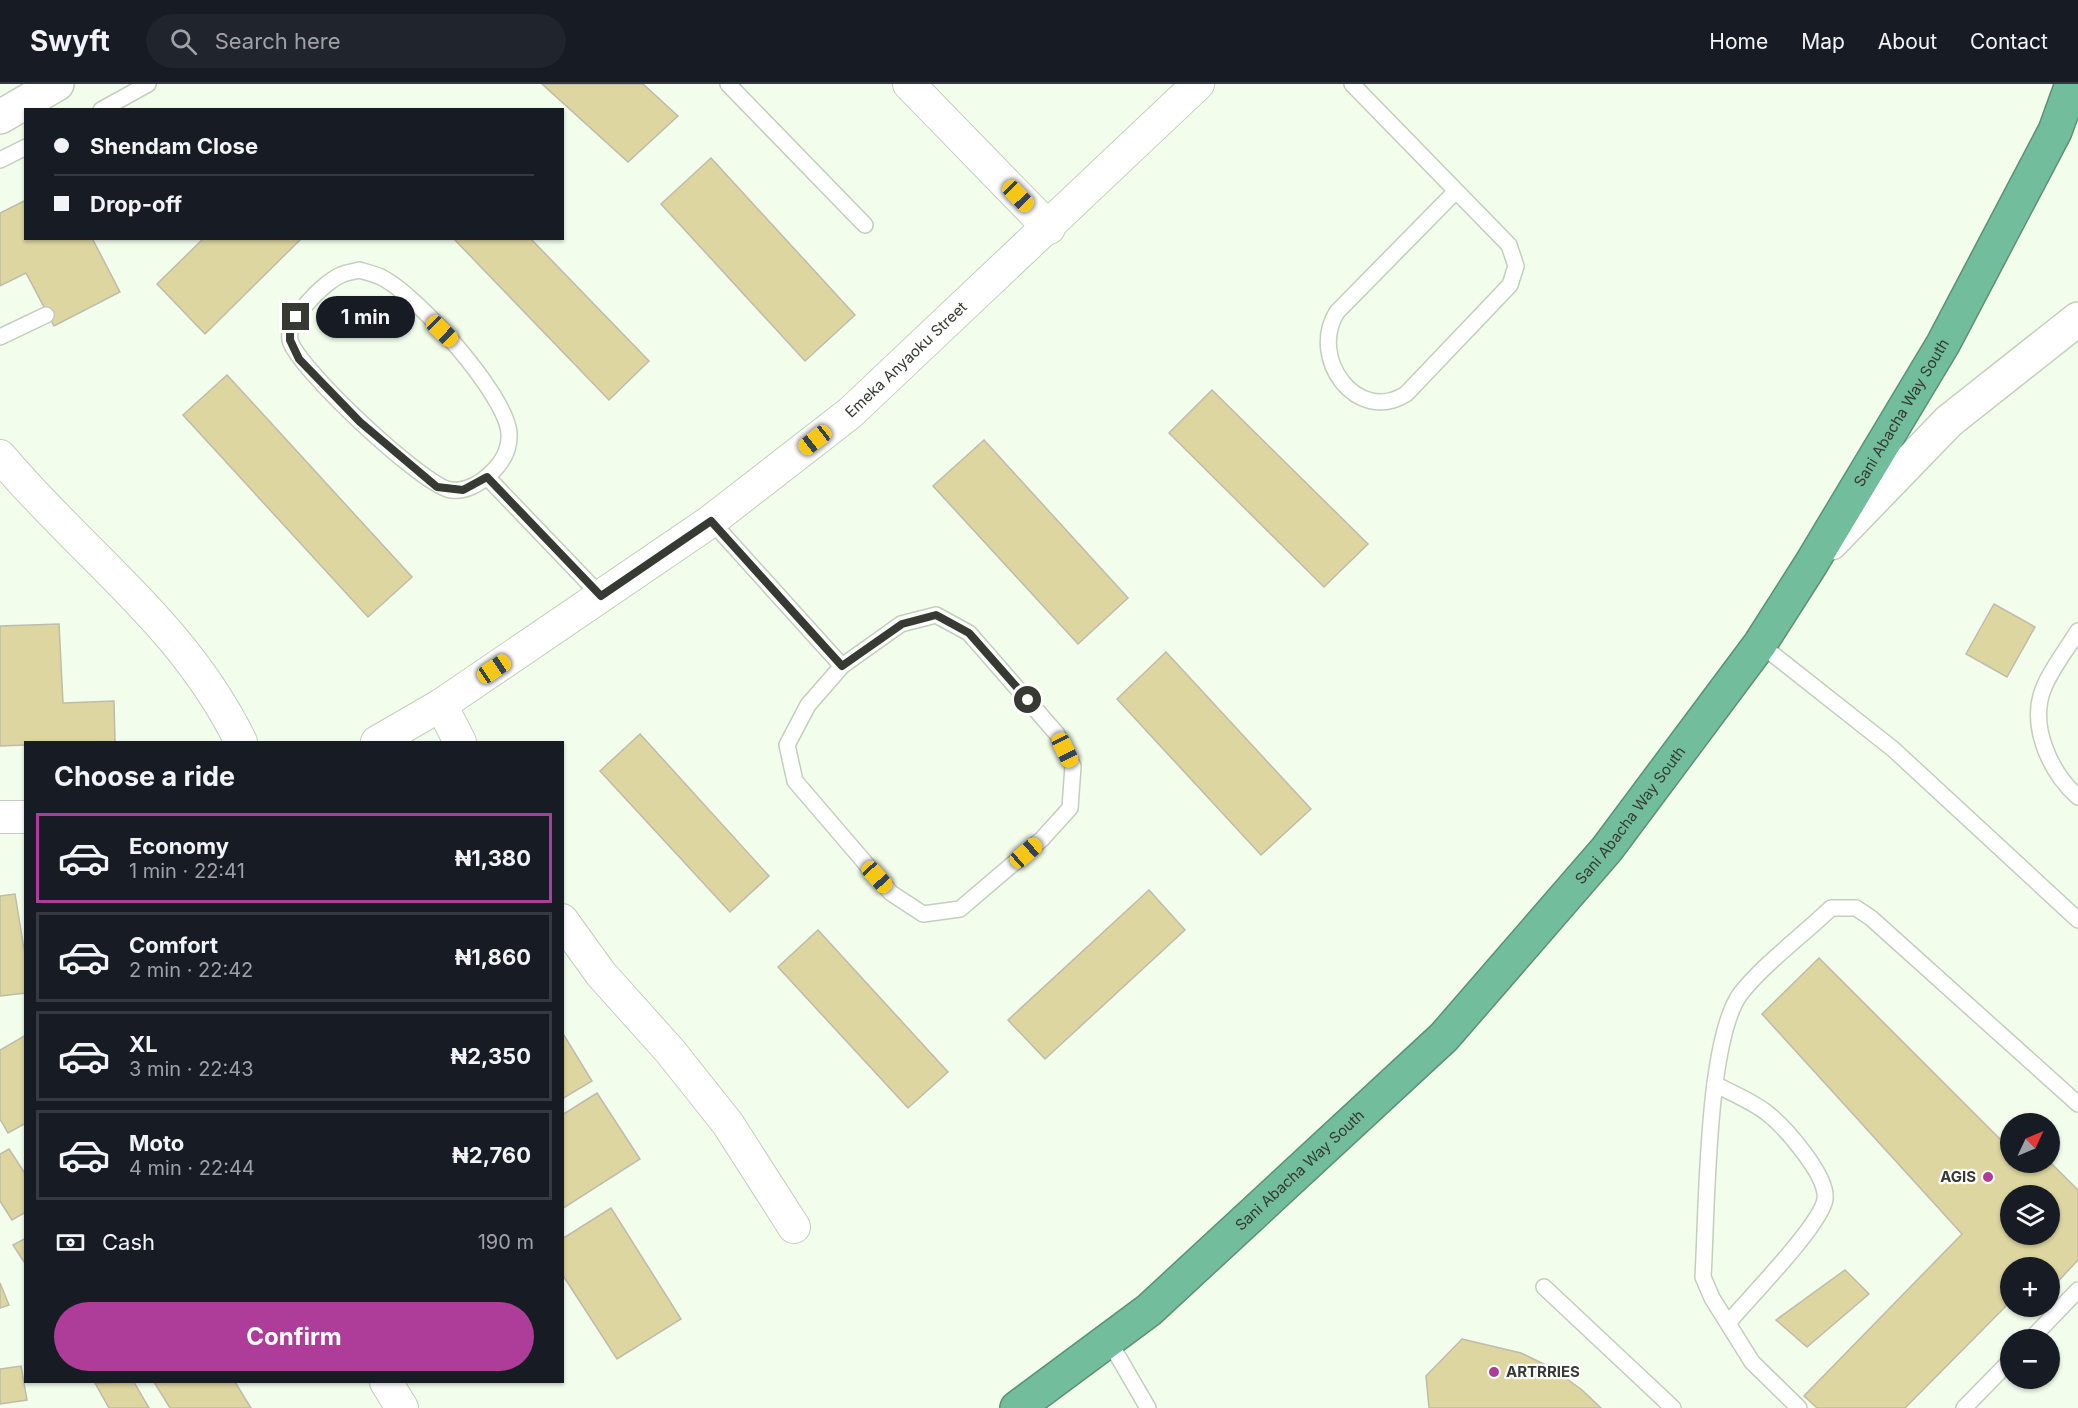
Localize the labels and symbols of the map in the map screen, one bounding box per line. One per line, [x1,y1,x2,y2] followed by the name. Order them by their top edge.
[999,177,1037,215] car
[317,296,416,338] callout: 1 min
[841,297,971,421] street label: Emeka Anyaoku Street
[282,303,309,330] route end
[423,312,461,350] car
[1850,335,1953,490] street label: Sani Abacha Way South
[795,422,835,458] car
[474,651,514,687] car
[1014,686,1041,713] route start
[1049,730,1081,770] car
[1571,742,1689,888] street label: Sani Abacha Way South
[1007,834,1045,872] car
[858,858,896,896] car
[1231,1106,1368,1234] street label: Sani Abacha Way South
[2000,1113,2060,1173] north arrow
[1940,1167,1976,1186] place label: AGIS
[1981,1170,1995,1184] marker: AGIS
[1506,1362,1580,1381] place label: ARTRRIES
[1487,1365,1501,1379] marker: ARTRRIES

